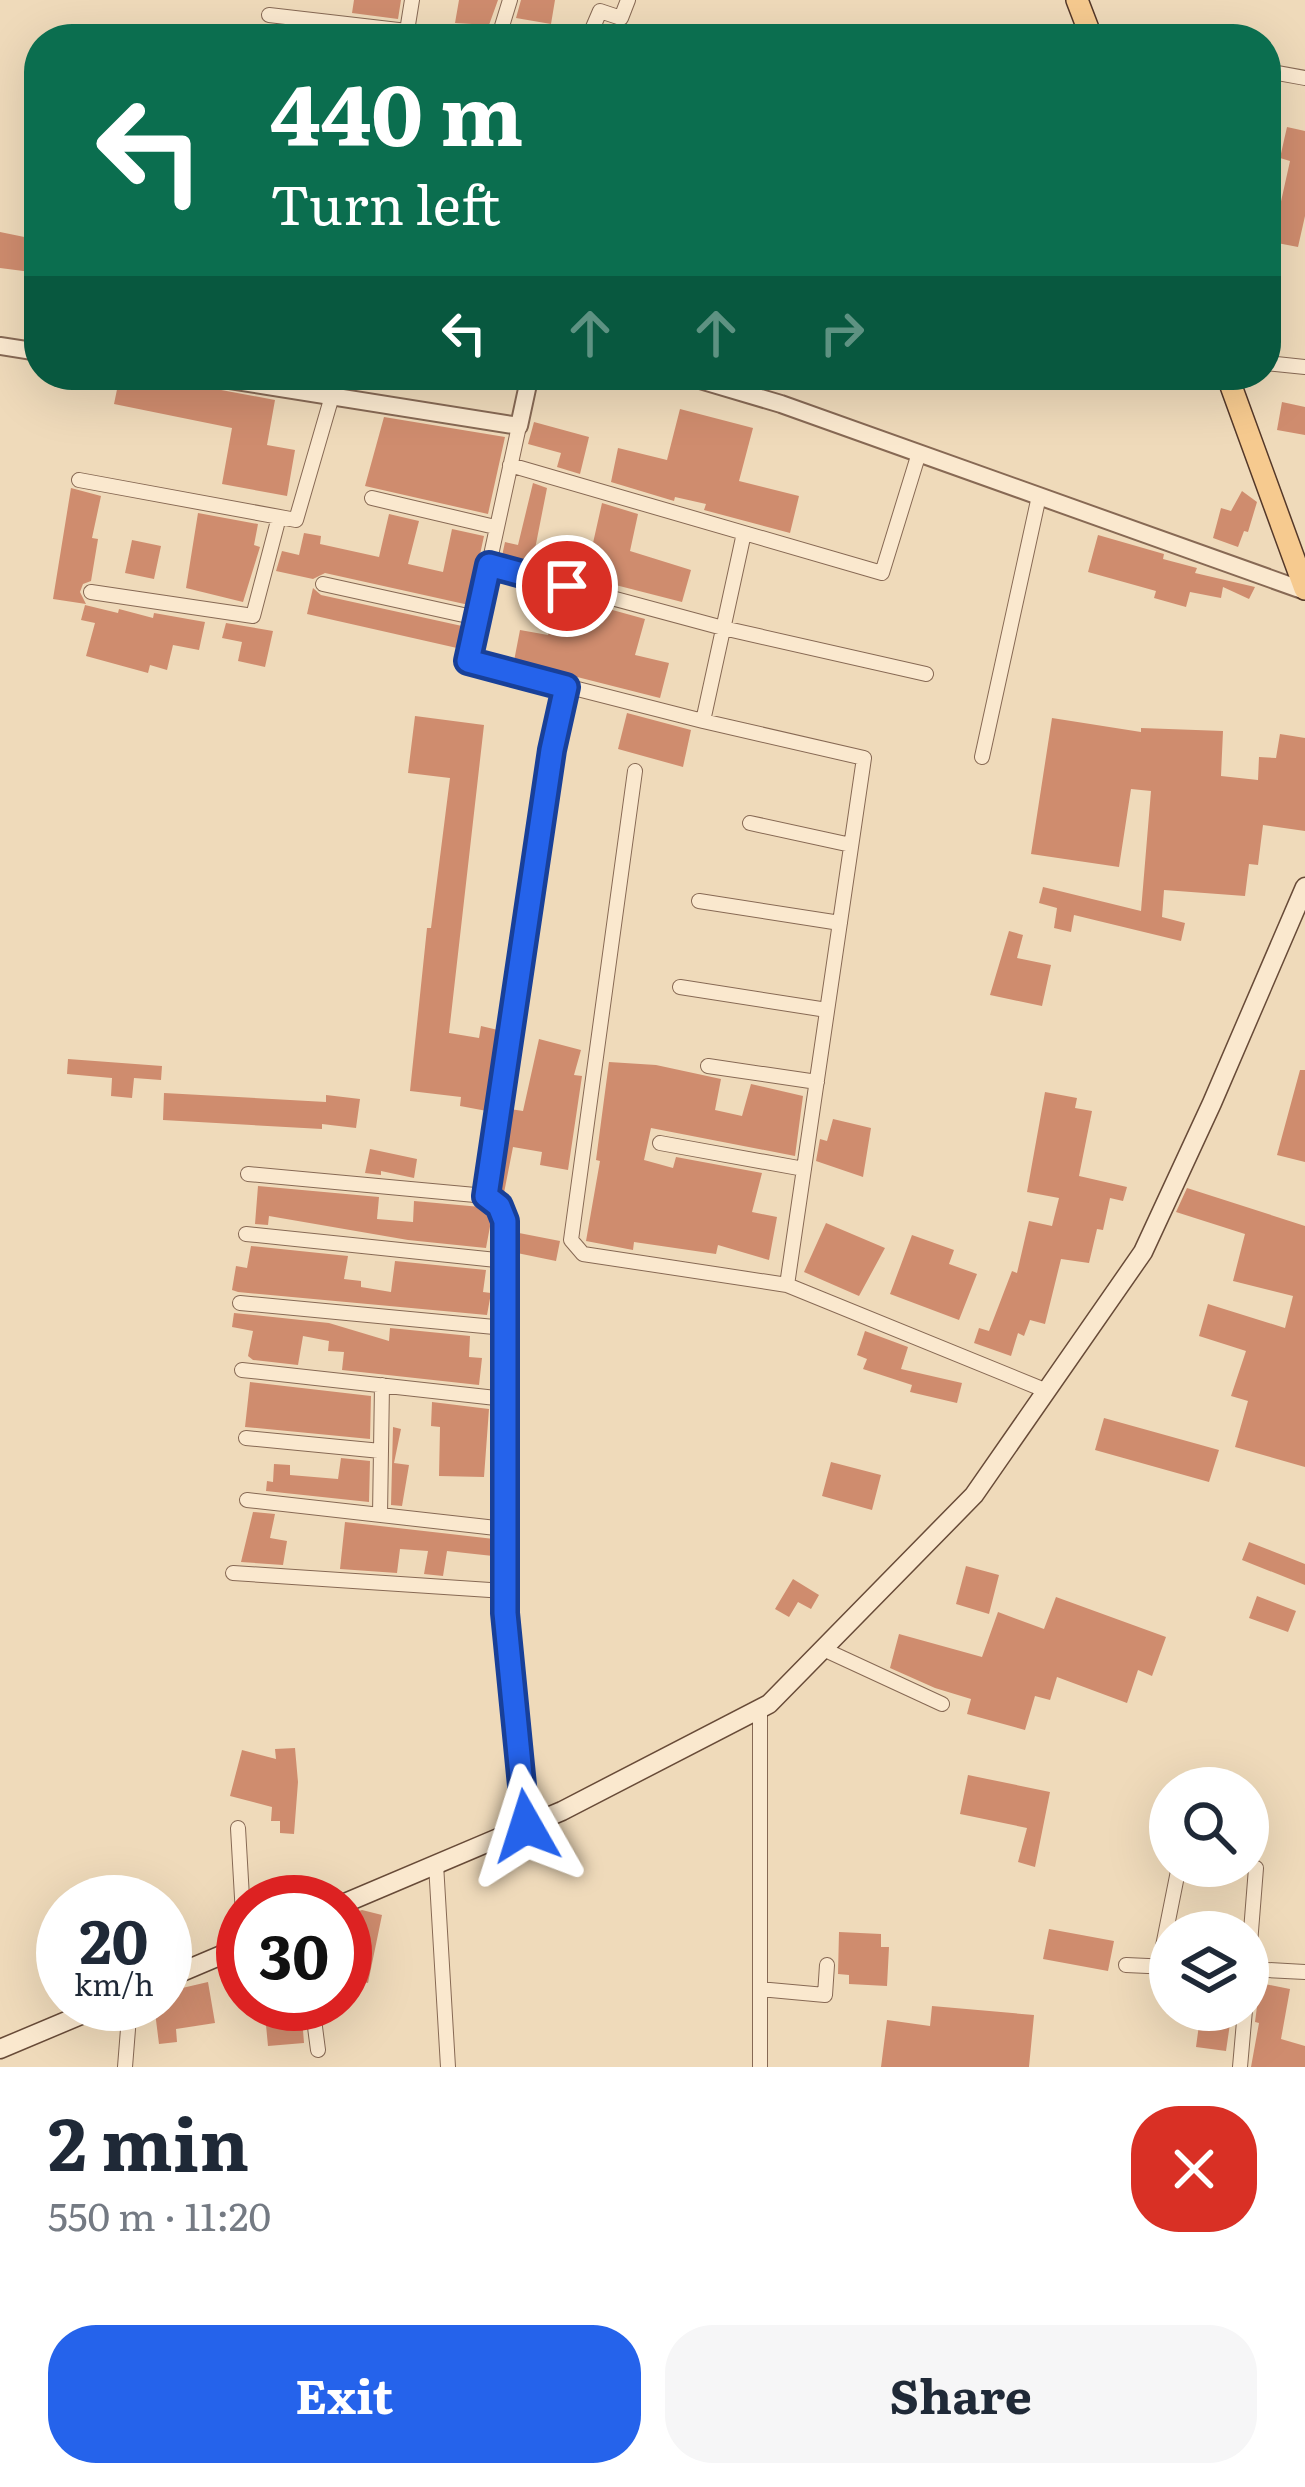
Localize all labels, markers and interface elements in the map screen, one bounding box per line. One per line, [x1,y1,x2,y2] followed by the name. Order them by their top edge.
[270,47,524,172] text: 440 m
[72,72,228,228] icon: left
[270,161,501,242] text: Turn left
[431,300,497,366] icon: left
[557,300,623,366] icon: ahead
[683,300,749,366] icon: ahead
[809,300,875,366] icon: right
[516,535,618,637] pin
[534,553,600,619] icon: arrive
[463,1763,589,1889] position arrow
[1149,1767,1269,2031] map controls
[1149,1767,1269,1887] button: search
[216,1875,372,2031] speed limit sign: 30
[79,1893,149,1982] text: 20
[1149,1911,1269,2031] button: layers
[74,1961,154,2005] text: km/h
[48,2086,249,2193] text: 2 min
[1131,2106,1257,2232] button: close
[48,2185,271,2243] text: 550 m · 11:20
[48,2325,641,2463] button: Exit
[665,2325,1257,2463] button: Share

